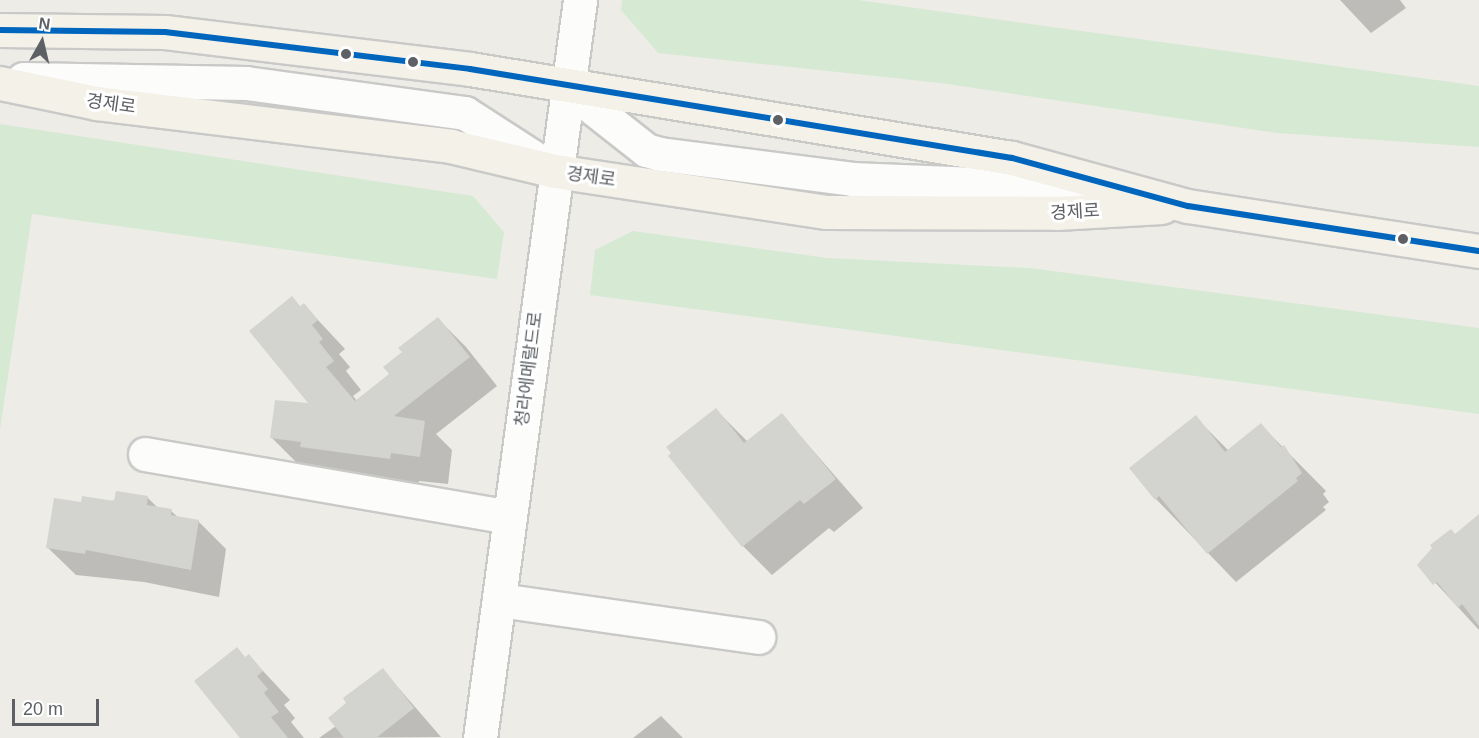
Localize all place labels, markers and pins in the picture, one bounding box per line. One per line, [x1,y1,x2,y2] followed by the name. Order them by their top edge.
[340,48,352,60] unlabelled marker
[407,56,419,68] unlabelled marker
[772,114,784,126] unlabelled marker
[1397,233,1409,245] unlabelled marker

